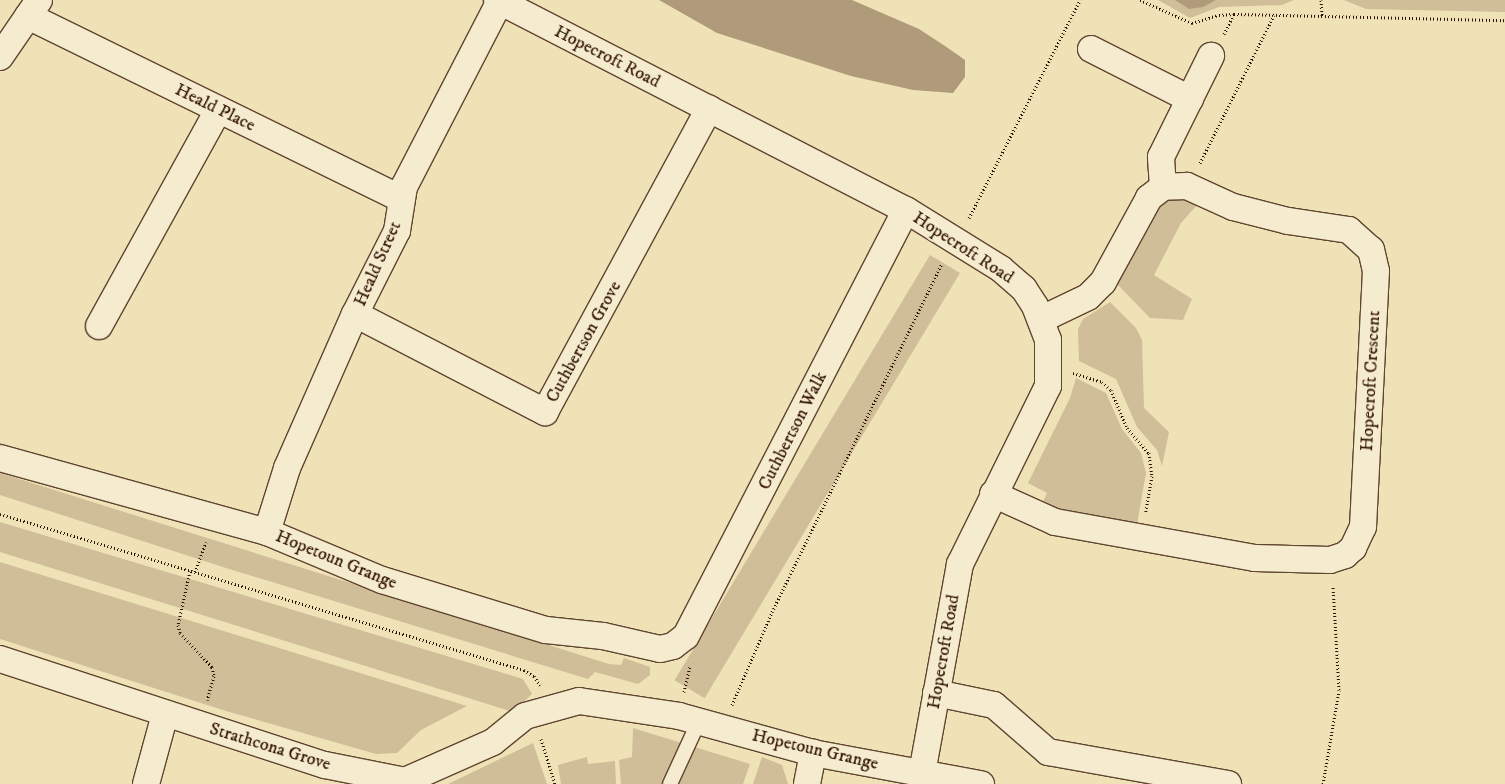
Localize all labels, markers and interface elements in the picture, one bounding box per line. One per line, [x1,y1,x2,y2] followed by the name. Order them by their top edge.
[550,21,664,93] street label: Hopecroft Road
[171,79,259,137] street label: Heald Place
[909,207,1017,289] street label: Hopecroft Road
[350,218,406,310] street label: Heald Street
[542,277,626,407] street label: Cuthbertson Grove
[1357,310,1385,452] street label: Hopecroft Crescent
[754,368,832,494] street label: Cuthbertson Walk
[272,526,400,594] street label: Hopetoun Grange
[923,593,965,711] street label: Hopecroft Road
[207,718,333,776] street label: Strathcona Grove
[750,725,880,775] street label: Hopetoun Grange

